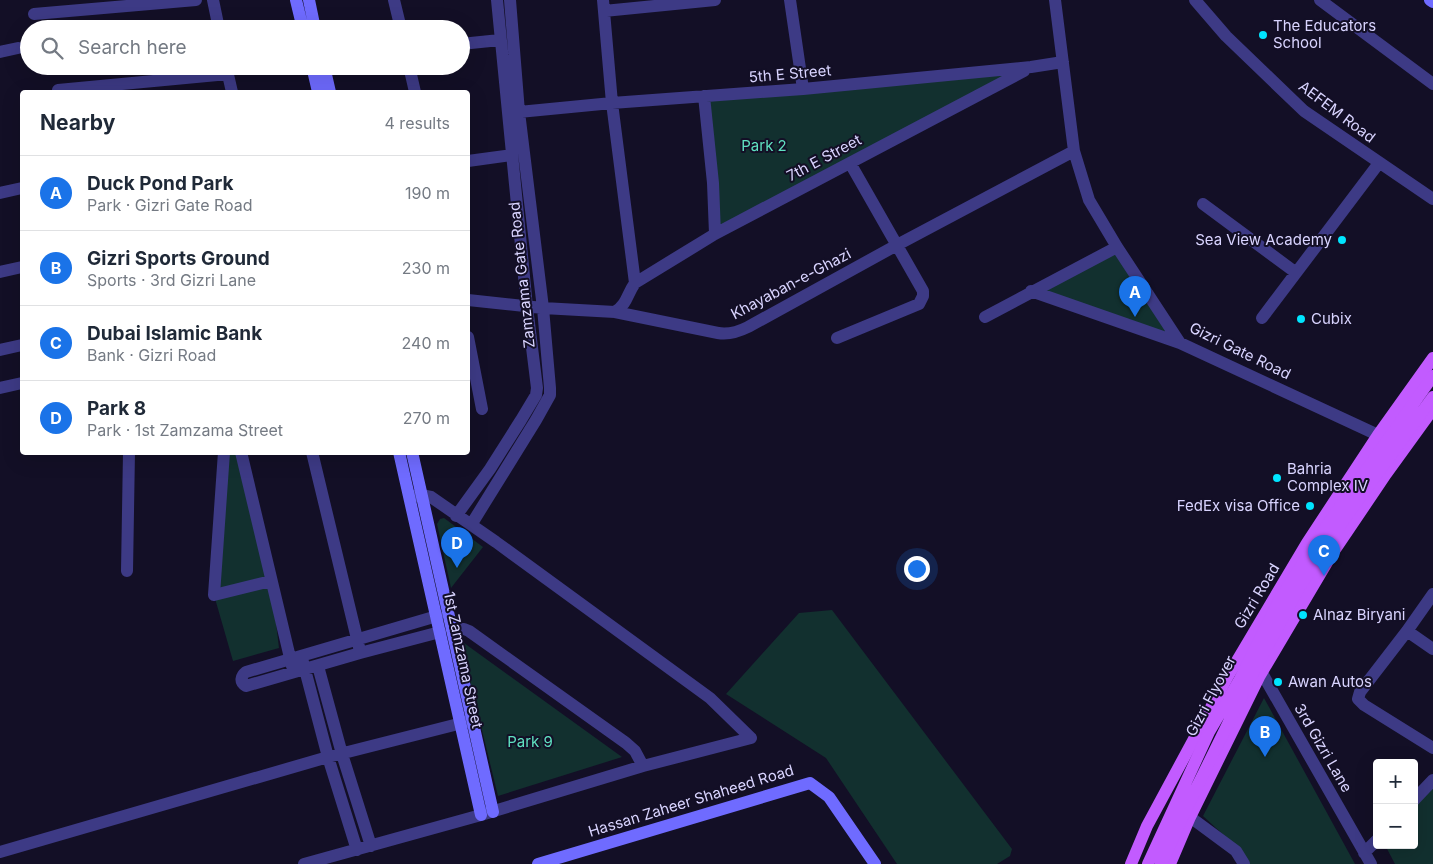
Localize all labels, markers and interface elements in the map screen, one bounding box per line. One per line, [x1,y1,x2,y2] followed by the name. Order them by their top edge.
[1273,16,1376,52] place label: The Educators School
[20,20,470,75] search box
[1257,29,1269,41] marker: The Educators School
[38,34,66,62] icon: search
[78,36,187,59] text: Search here
[748,60,832,87] street label: 5th E Street
[1295,77,1379,147] street label: AEFEM Road
[40,110,115,135] text: Nearby
[385,113,450,133] text: 4 results
[783,130,865,185] street label: 7th E Street
[741,136,787,155] park label: Park 2
[87,172,234,195] text: Duck Pond Park
[50,183,62,203] text: A
[405,183,450,203] text: 190 m
[87,195,253,215] text: Park · Gizri Gate Road
[504,201,539,349] street label: Zamzama Gate Road
[1195,230,1333,249] place label: Sea View Academy
[1336,234,1348,246] marker: Sea View Academy
[727,244,854,323] street label: Khayaban-e-Ghazi
[87,247,270,270] text: Gizri Sports Ground
[51,258,61,278] text: B
[402,258,450,278] text: 230 m
[87,270,256,290] text: Sports · 3rd Gizri Lane
[1119,276,1151,317] pin: A
[1311,309,1352,328] place label: Cubix
[1295,313,1307,325] marker: Cubix
[1186,318,1294,383] street label: Gizri Gate Road
[87,322,262,345] text: Dubai Islamic Bank
[50,333,62,353] text: C
[402,333,450,353] text: 240 m
[87,345,216,365] text: Bank · Gizri Road
[87,397,146,420] text: Park 8
[50,408,62,428] text: D
[403,408,450,428] text: 270 m
[87,420,283,440] text: Park · 1st Zamzama Street
[1287,459,1368,495] place label: Bahria Complex IV
[1271,472,1283,484] marker: Bahria Complex IV
[1177,496,1300,515] place label: FedEx visa Office
[1304,500,1316,512] marker: FedEx visa Office
[441,527,473,568] pin: D
[1308,535,1340,576] pin: C
[904,556,930,582] your location
[1230,560,1284,632] street label: Gizri Road
[440,590,487,730] street label: 1st Zamzama Street
[1313,605,1405,624] place label: Alnaz Biryani
[1297,609,1309,621] marker: Alnaz Biryani
[1181,652,1240,739] street label: Gizri Flyover
[1288,672,1372,691] place label: Awan Autos
[1272,676,1284,688] marker: Awan Autos
[1290,700,1357,796] street label: 3rd Gizri Lane
[1249,716,1281,757] pin: B
[507,732,553,751] park label: Park 9
[1373,759,1418,849] map controls
[1373,759,1418,804] button: +
[586,760,796,841] street label: Hassan Zaheer Shaheed Road
[1373,804,1418,849] button: −

